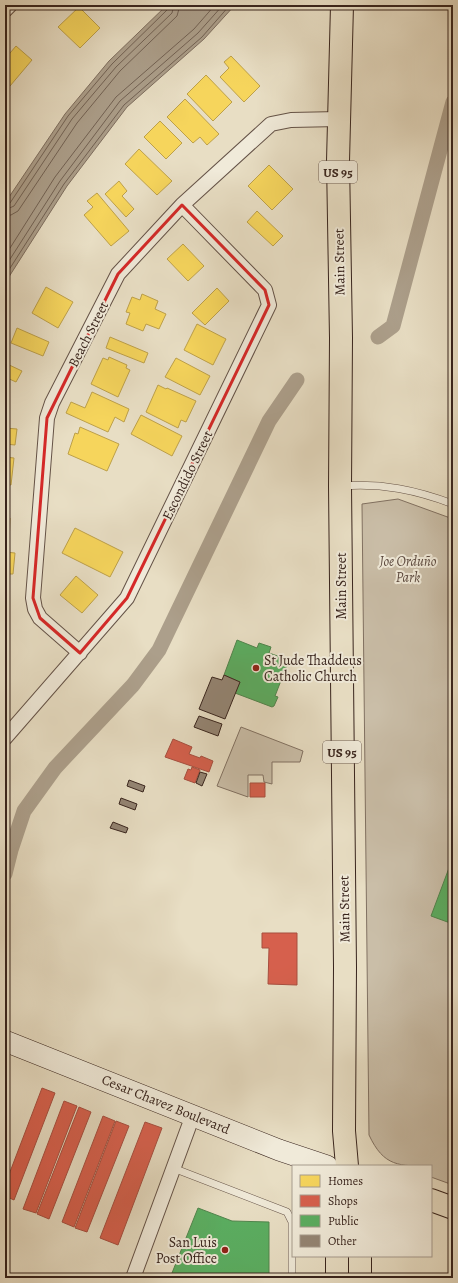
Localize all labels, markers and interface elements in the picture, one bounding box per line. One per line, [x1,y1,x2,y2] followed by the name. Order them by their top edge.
[319,161,357,183] road number: US 95
[329,228,350,296] street label: Main Street
[64,298,113,370] street label: Beach Street
[158,427,218,523] street label: Escondido Street
[332,552,351,620] street label: Main Street
[379,552,437,587] park label: Joe Orduño Park
[264,651,362,686] place label: St Jude Thaddeus Catholic Church
[251,663,261,673] marker: St Jude Thaddeus Catholic Church
[323,741,361,763] road number: US 95
[334,875,355,943] street label: Main Street
[99,1070,233,1139] street label: Cesar Chavez Boulevard
[292,1165,432,1257] legend
[328,1173,363,1189] text: Homes
[328,1193,358,1209] text: Shops
[328,1213,359,1229] text: Public
[156,1233,217,1268] place label: San Luis Post Office
[328,1233,357,1249] text: Other
[220,1245,230,1255] marker: San Luis Post Office

